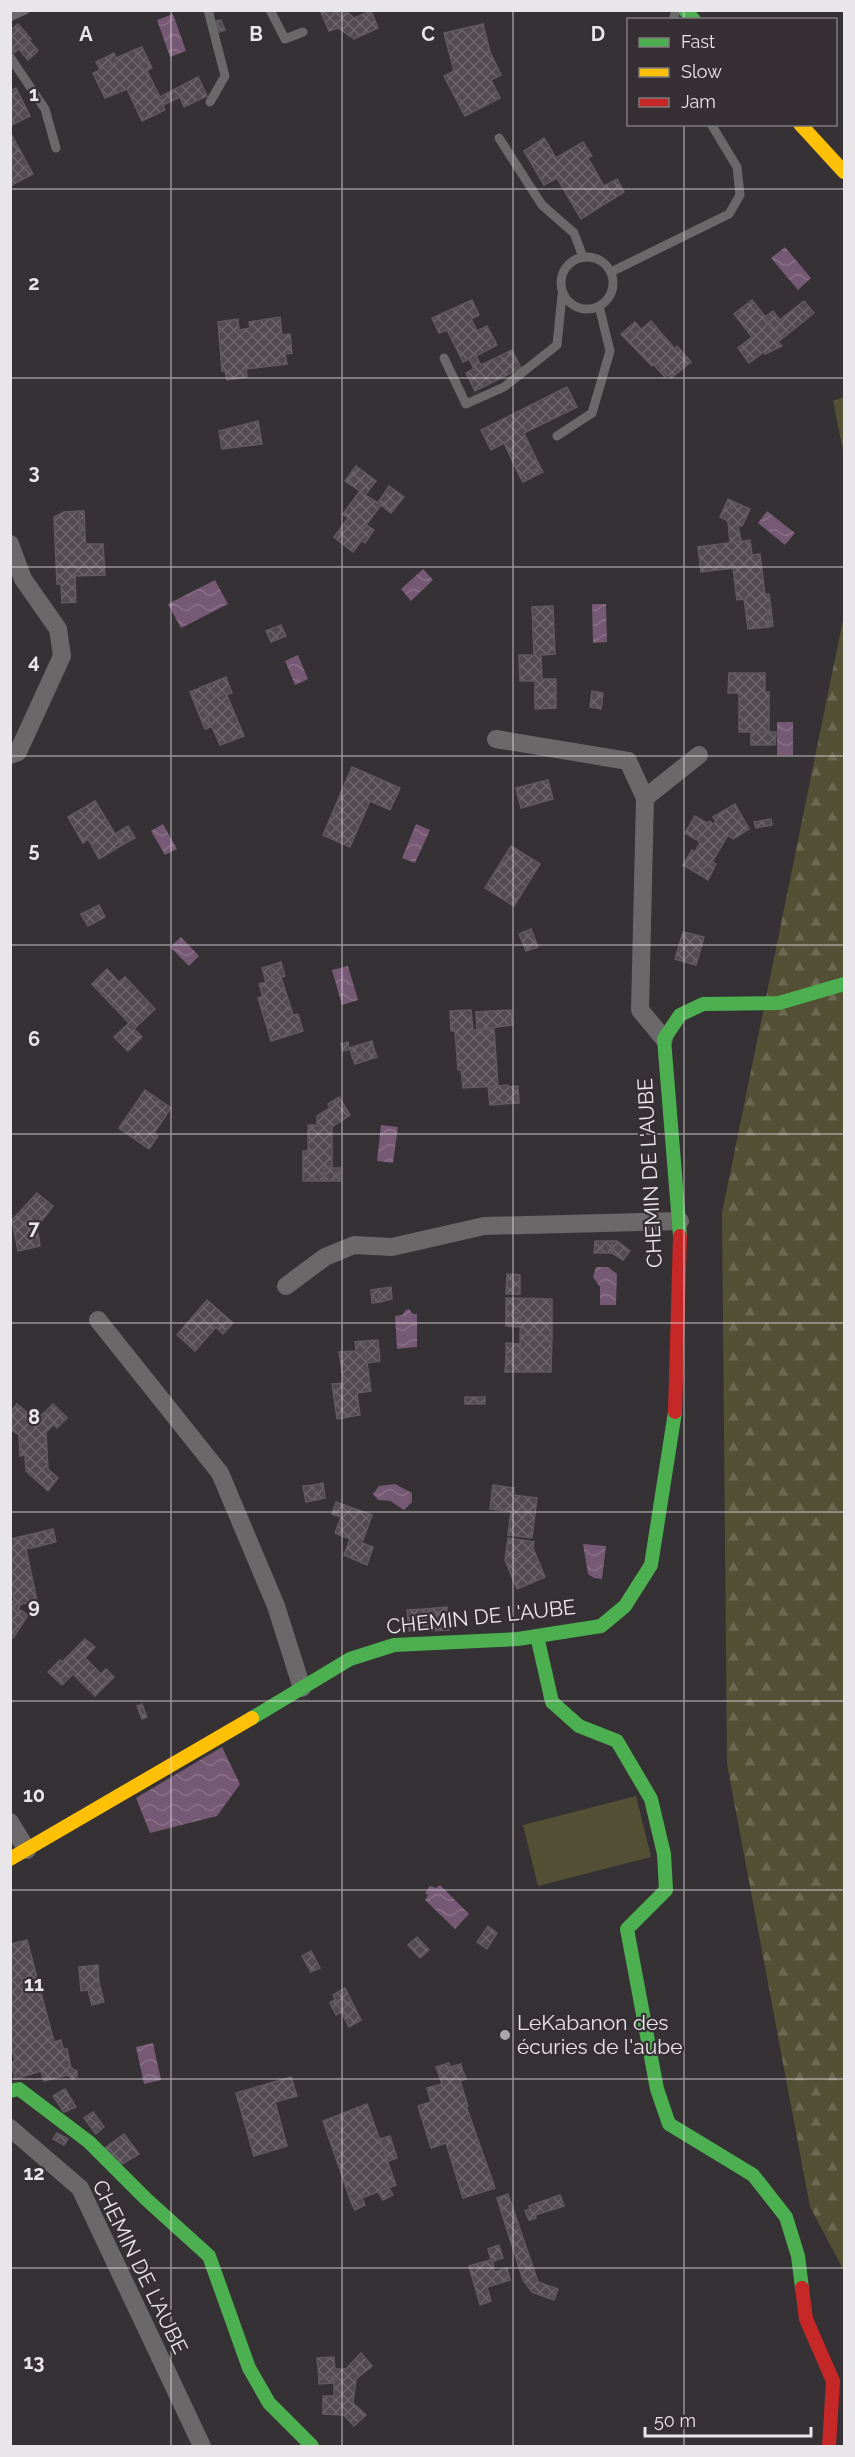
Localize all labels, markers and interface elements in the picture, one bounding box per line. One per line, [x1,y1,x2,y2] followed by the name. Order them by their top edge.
[627,18,837,126] legend
[79,22,93,46] text: A
[249,22,263,46] text: B
[421,22,435,46] text: C
[591,22,605,46] text: D
[681,31,715,52] text: Fast
[681,61,722,82] text: Slow
[29,82,39,106] text: 1
[681,91,716,112] text: Jam
[28,271,40,295] text: 2
[28,460,40,484] text: 3
[28,649,40,673] text: 4
[28,838,40,862] text: 5
[28,1027,40,1051] text: 6
[632,1077,667,1269] street label: CHEMIN DE L'AUBE
[28,1216,40,1240] text: 7
[28,1405,40,1429] text: 8
[28,1594,40,1618] text: 9
[385,1594,577,1639] street label: CHEMIN DE L'AUBE
[23,1783,45,1807] text: 10
[24,1972,44,1996] text: 11
[517,2010,683,2059] place label: LeKabanon des écuries de l'aube
[498,2028,512,2042] marker: LeKabanon des écuries de l'aube
[23,2161,45,2185] text: 12
[88,2176,193,2358] street label: CHEMIN DE L'AUBE
[23,2350,45,2374] text: 13
[645,2400,812,2438] scale bar
[654,2410,696,2431] text: 50 m

